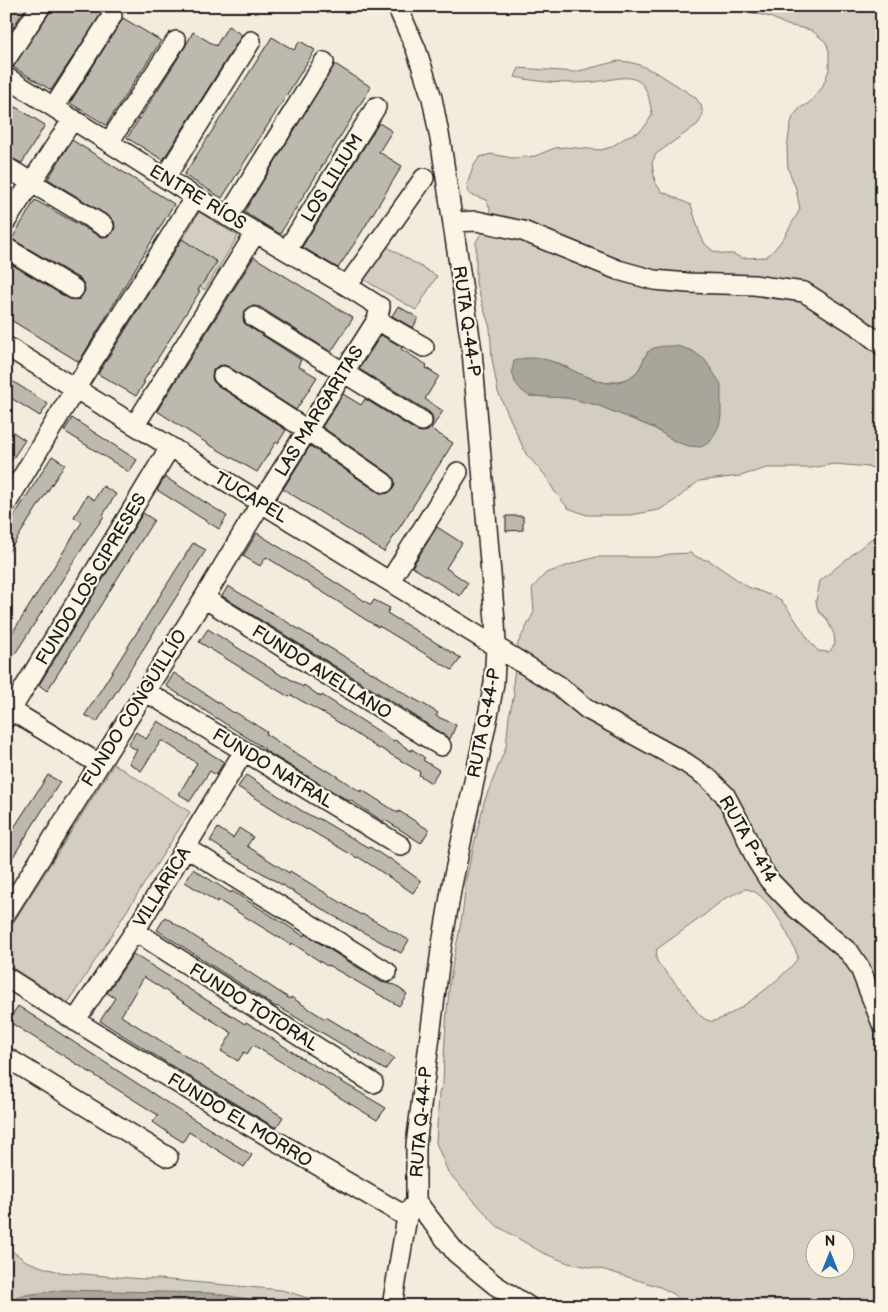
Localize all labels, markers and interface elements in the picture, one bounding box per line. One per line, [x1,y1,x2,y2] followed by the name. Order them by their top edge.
[297,130,368,226] street label: LOS LILIUM
[146,159,251,234] street label: ENTRE RÍOS
[448,265,485,378] street label: RUTA Q-44-P
[271,342,368,480] street label: LAS MARGARITAS
[210,467,292,528] street label: TUCAPEL
[32,490,151,669] street label: FUNDO LOS CIPRESES
[248,621,395,724] street label: FUNDO AVELLANO
[76,625,191,791] street label: FUNDO CONGUILLÍO
[464,666,506,780] street label: RUTA Q-44-P
[209,724,337,813] street label: FUNDO NATRAL
[714,792,781,887] street label: RUTA P-414
[130,843,195,931] street label: VILLARICA
[185,959,323,1056] street label: FUNDO TOTORAL
[406,1065,437,1178] street label: RUTA Q-44-P
[164,1069,316,1172] street label: FUNDO EL MORRO
[806,1230,856,1280] north arrow
[825,1233,835,1250] text: N

